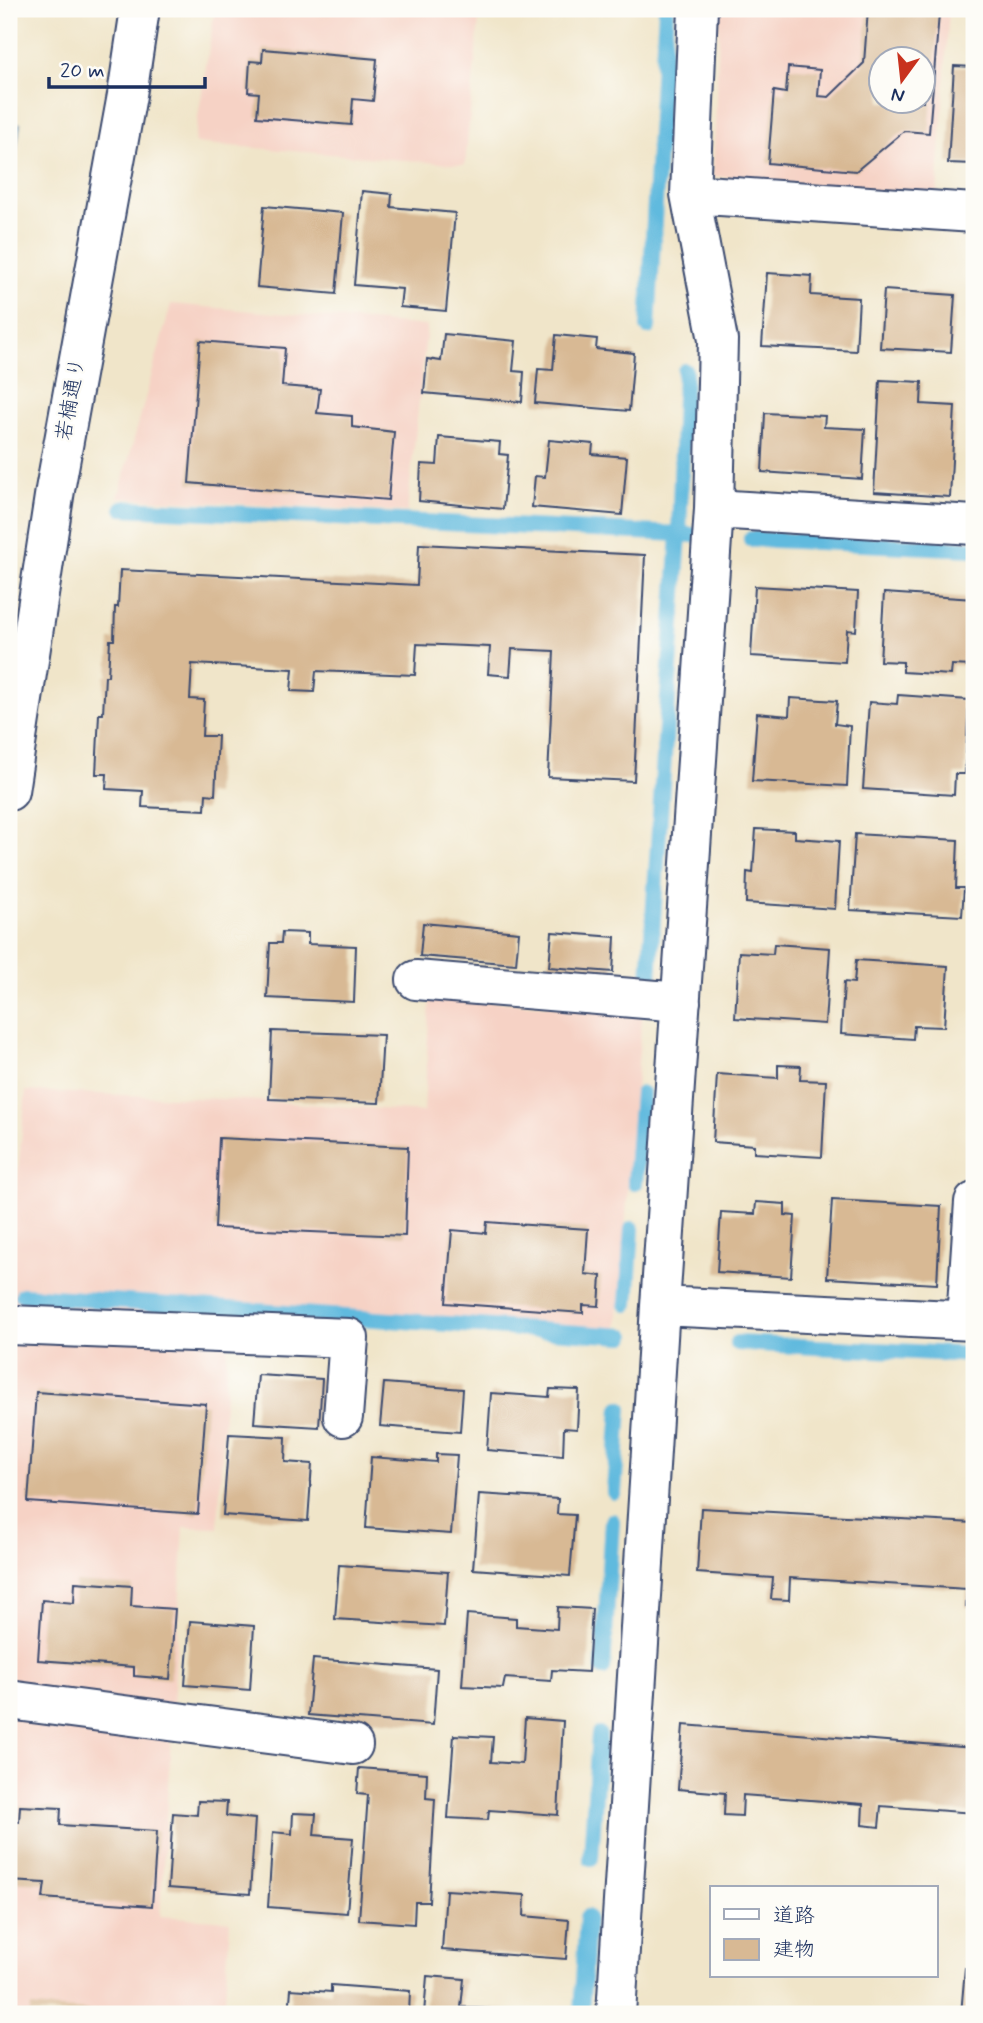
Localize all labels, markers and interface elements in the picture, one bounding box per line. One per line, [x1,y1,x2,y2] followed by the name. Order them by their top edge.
[49,46,205,90] scale bar
[867,46,937,116] north arrow
[60,57,105,85] text: 20 m
[889,81,907,109] text: N
[50,355,92,443] street label: 若楠通り
[710,1886,937,1978] legend
[773,1902,815,1930] text: 道路
[773,1936,815,1964] text: 建物

